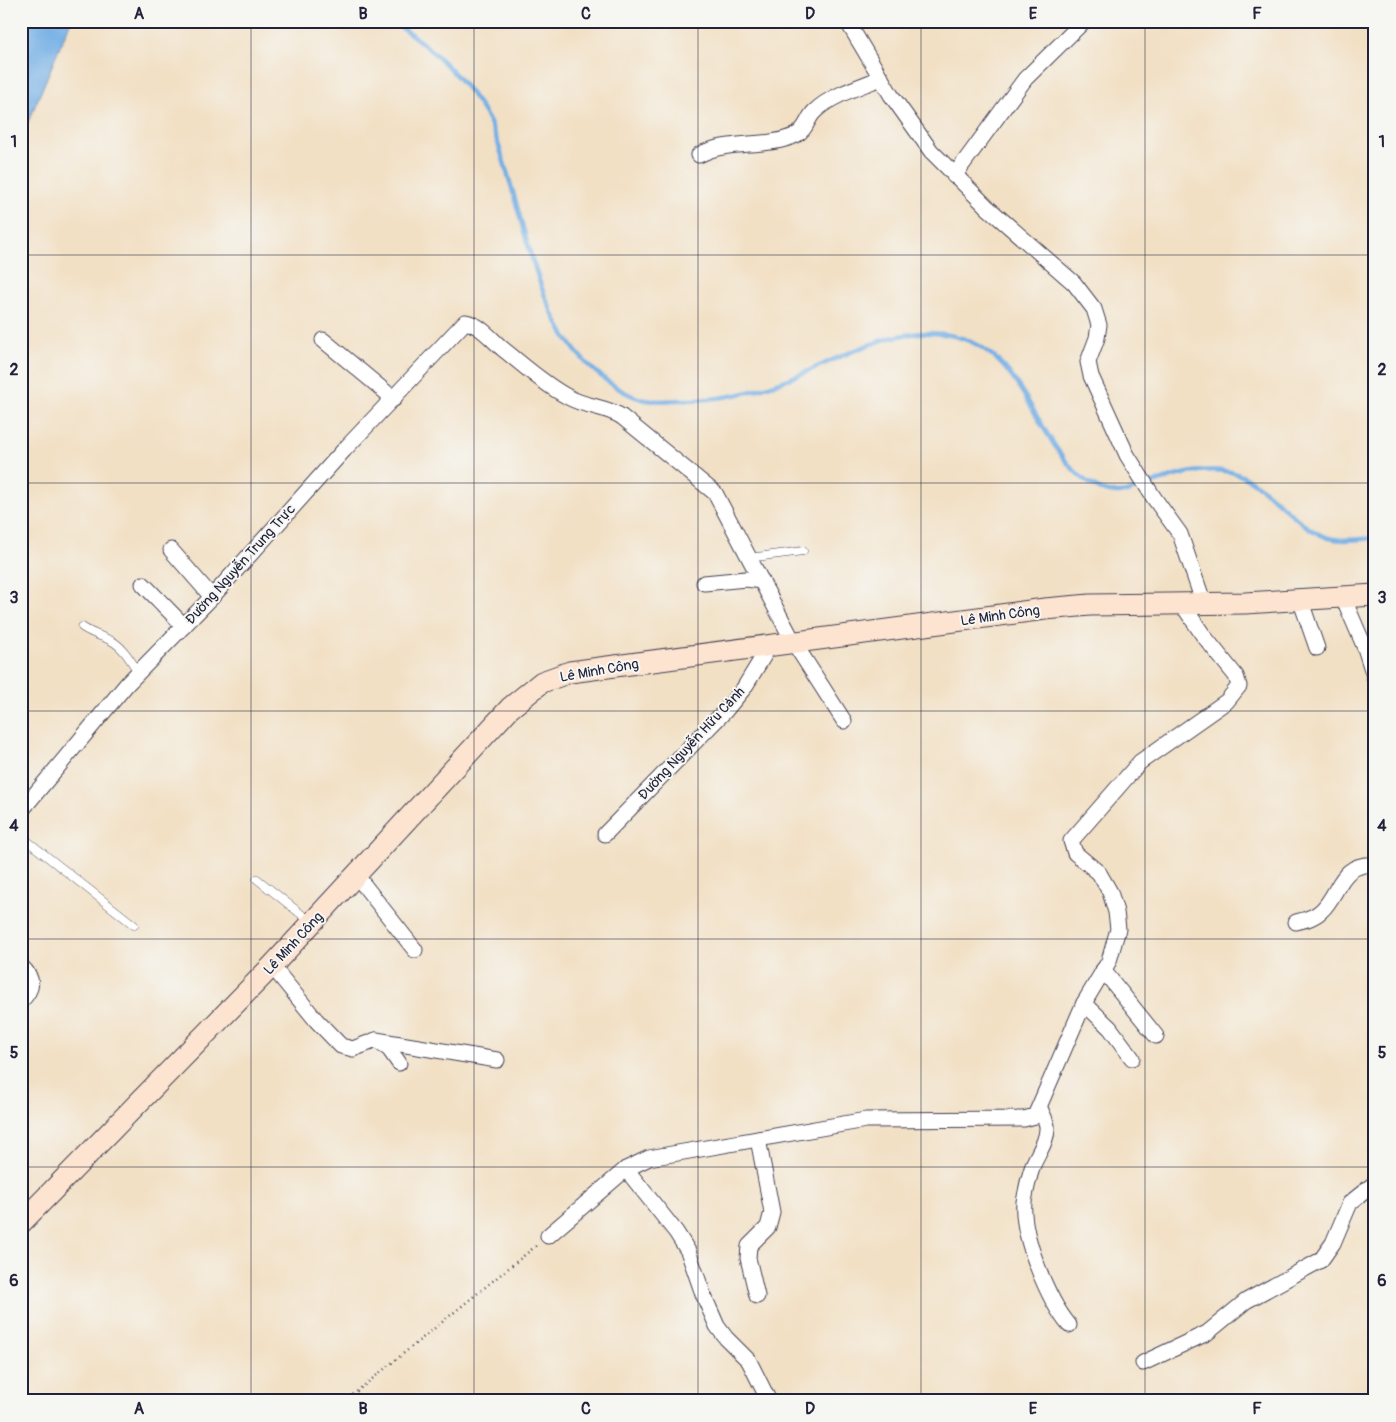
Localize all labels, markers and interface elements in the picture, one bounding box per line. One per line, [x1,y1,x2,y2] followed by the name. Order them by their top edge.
[134,4,145,24] text: A
[358,4,368,24] text: B
[581,4,591,24] text: C
[805,4,815,24] text: D
[1029,4,1038,24] text: E
[1252,4,1262,24] text: F
[11,132,17,152] text: 1
[1379,132,1385,152] text: 1
[10,360,19,380] text: 2
[1378,360,1387,380] text: 2
[181,500,299,628] street label: Đường Nguyễn Trung Trực
[10,588,19,608] text: 3
[1378,588,1387,608] text: 3
[959,602,1041,629] street label: Lê Minh Công
[558,655,640,686] street label: Lê Minh Công
[634,683,748,803] street label: Đường Nguyễn Hữu Cảnh
[9,816,19,836] text: 4
[1377,816,1387,836] text: 4
[260,908,327,978] street label: Lê Minh Công
[10,1043,19,1063] text: 5
[1378,1043,1387,1063] text: 5
[9,1271,19,1291] text: 6
[1377,1271,1387,1291] text: 6
[134,1399,145,1419] text: A
[358,1399,368,1419] text: B
[581,1399,591,1419] text: C
[805,1399,815,1419] text: D
[1029,1399,1038,1419] text: E
[1252,1399,1262,1419] text: F

